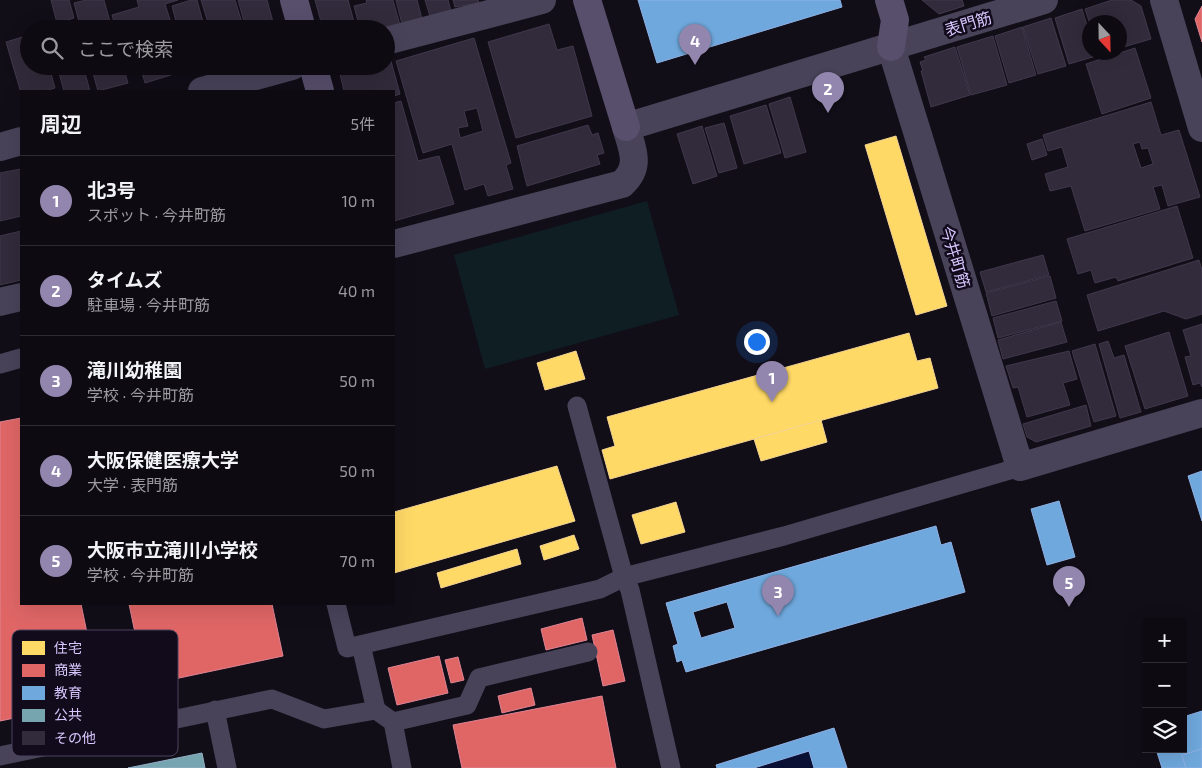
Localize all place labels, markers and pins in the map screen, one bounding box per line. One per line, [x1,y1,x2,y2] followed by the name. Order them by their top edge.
[679,24,711,65] pin: 4
[812,72,844,113] pin: 2
[756,361,788,402] pin: 1
[1053,566,1085,607] pin: 5
[762,575,794,616] pin: 3

